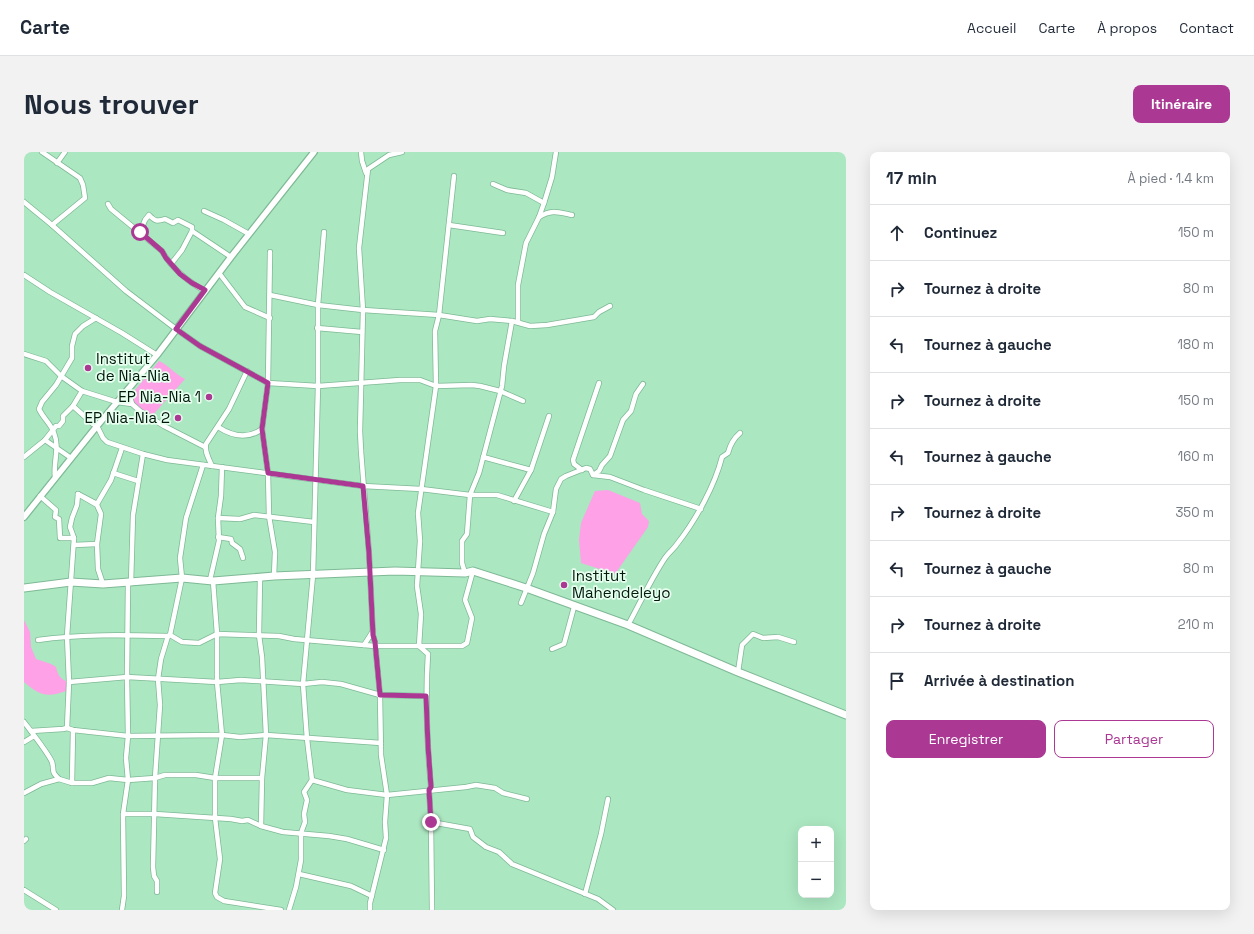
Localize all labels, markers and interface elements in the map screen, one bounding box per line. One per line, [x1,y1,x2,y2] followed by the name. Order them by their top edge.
[20,15,70,40] text: Carte
[967,19,1016,37] text: Accueil
[1038,19,1075,37] text: Carte
[1097,19,1157,37] text: À propos
[1179,19,1234,37] text: Contact
[1133,85,1230,123] button: Itinéraire
[24,86,199,122] text: Nous trouver
[886,167,937,189] text: 17 min
[1128,170,1214,187] text: À pied · 1.4 km
[886,222,908,244] icon: ahead
[131,223,149,241] route start
[924,223,997,242] text: Continuez
[1178,224,1214,241] text: 150 m
[886,278,908,300] icon: right
[924,279,1041,298] text: Tournez à droite
[1183,280,1214,297] text: 80 m
[886,334,908,356] icon: left
[924,335,1052,354] text: Tournez à gauche
[1178,336,1214,353] text: 180 m
[96,349,170,385] place label: Institut de Nia-Nia
[83,363,93,373] marker: Institut de Nia-Nia
[118,387,201,406] place label: EP Nia-Nia 1
[886,390,908,412] icon: right
[924,391,1041,410] text: Tournez à droite
[204,392,214,402] marker: EP Nia-Nia 1
[1178,392,1214,409] text: 150 m
[85,408,170,427] place label: EP Nia-Nia 2
[173,413,183,423] marker: EP Nia-Nia 2
[886,446,908,468] icon: left
[924,447,1052,466] text: Tournez à gauche
[1178,448,1214,465] text: 160 m
[886,502,908,524] icon: right
[924,503,1041,522] text: Tournez à droite
[1176,504,1214,521] text: 350 m
[886,558,908,580] icon: left
[924,559,1052,578] text: Tournez à gauche
[1183,560,1214,577] text: 80 m
[572,566,670,602] place label: Institut Mahendeleyo
[559,580,569,590] marker: Institut Mahendeleyo
[886,614,908,636] icon: right
[924,615,1041,634] text: Tournez à droite
[1178,616,1214,633] text: 210 m
[886,670,908,692] icon: arrive
[924,671,1074,690] text: Arrivée à destination
[886,720,1046,758] button: Enregistrer
[1054,720,1214,758] button: Partager
[422,813,440,831] route end
[798,826,834,898] map controls
[798,826,834,862] button: +
[798,862,834,898] button: −

